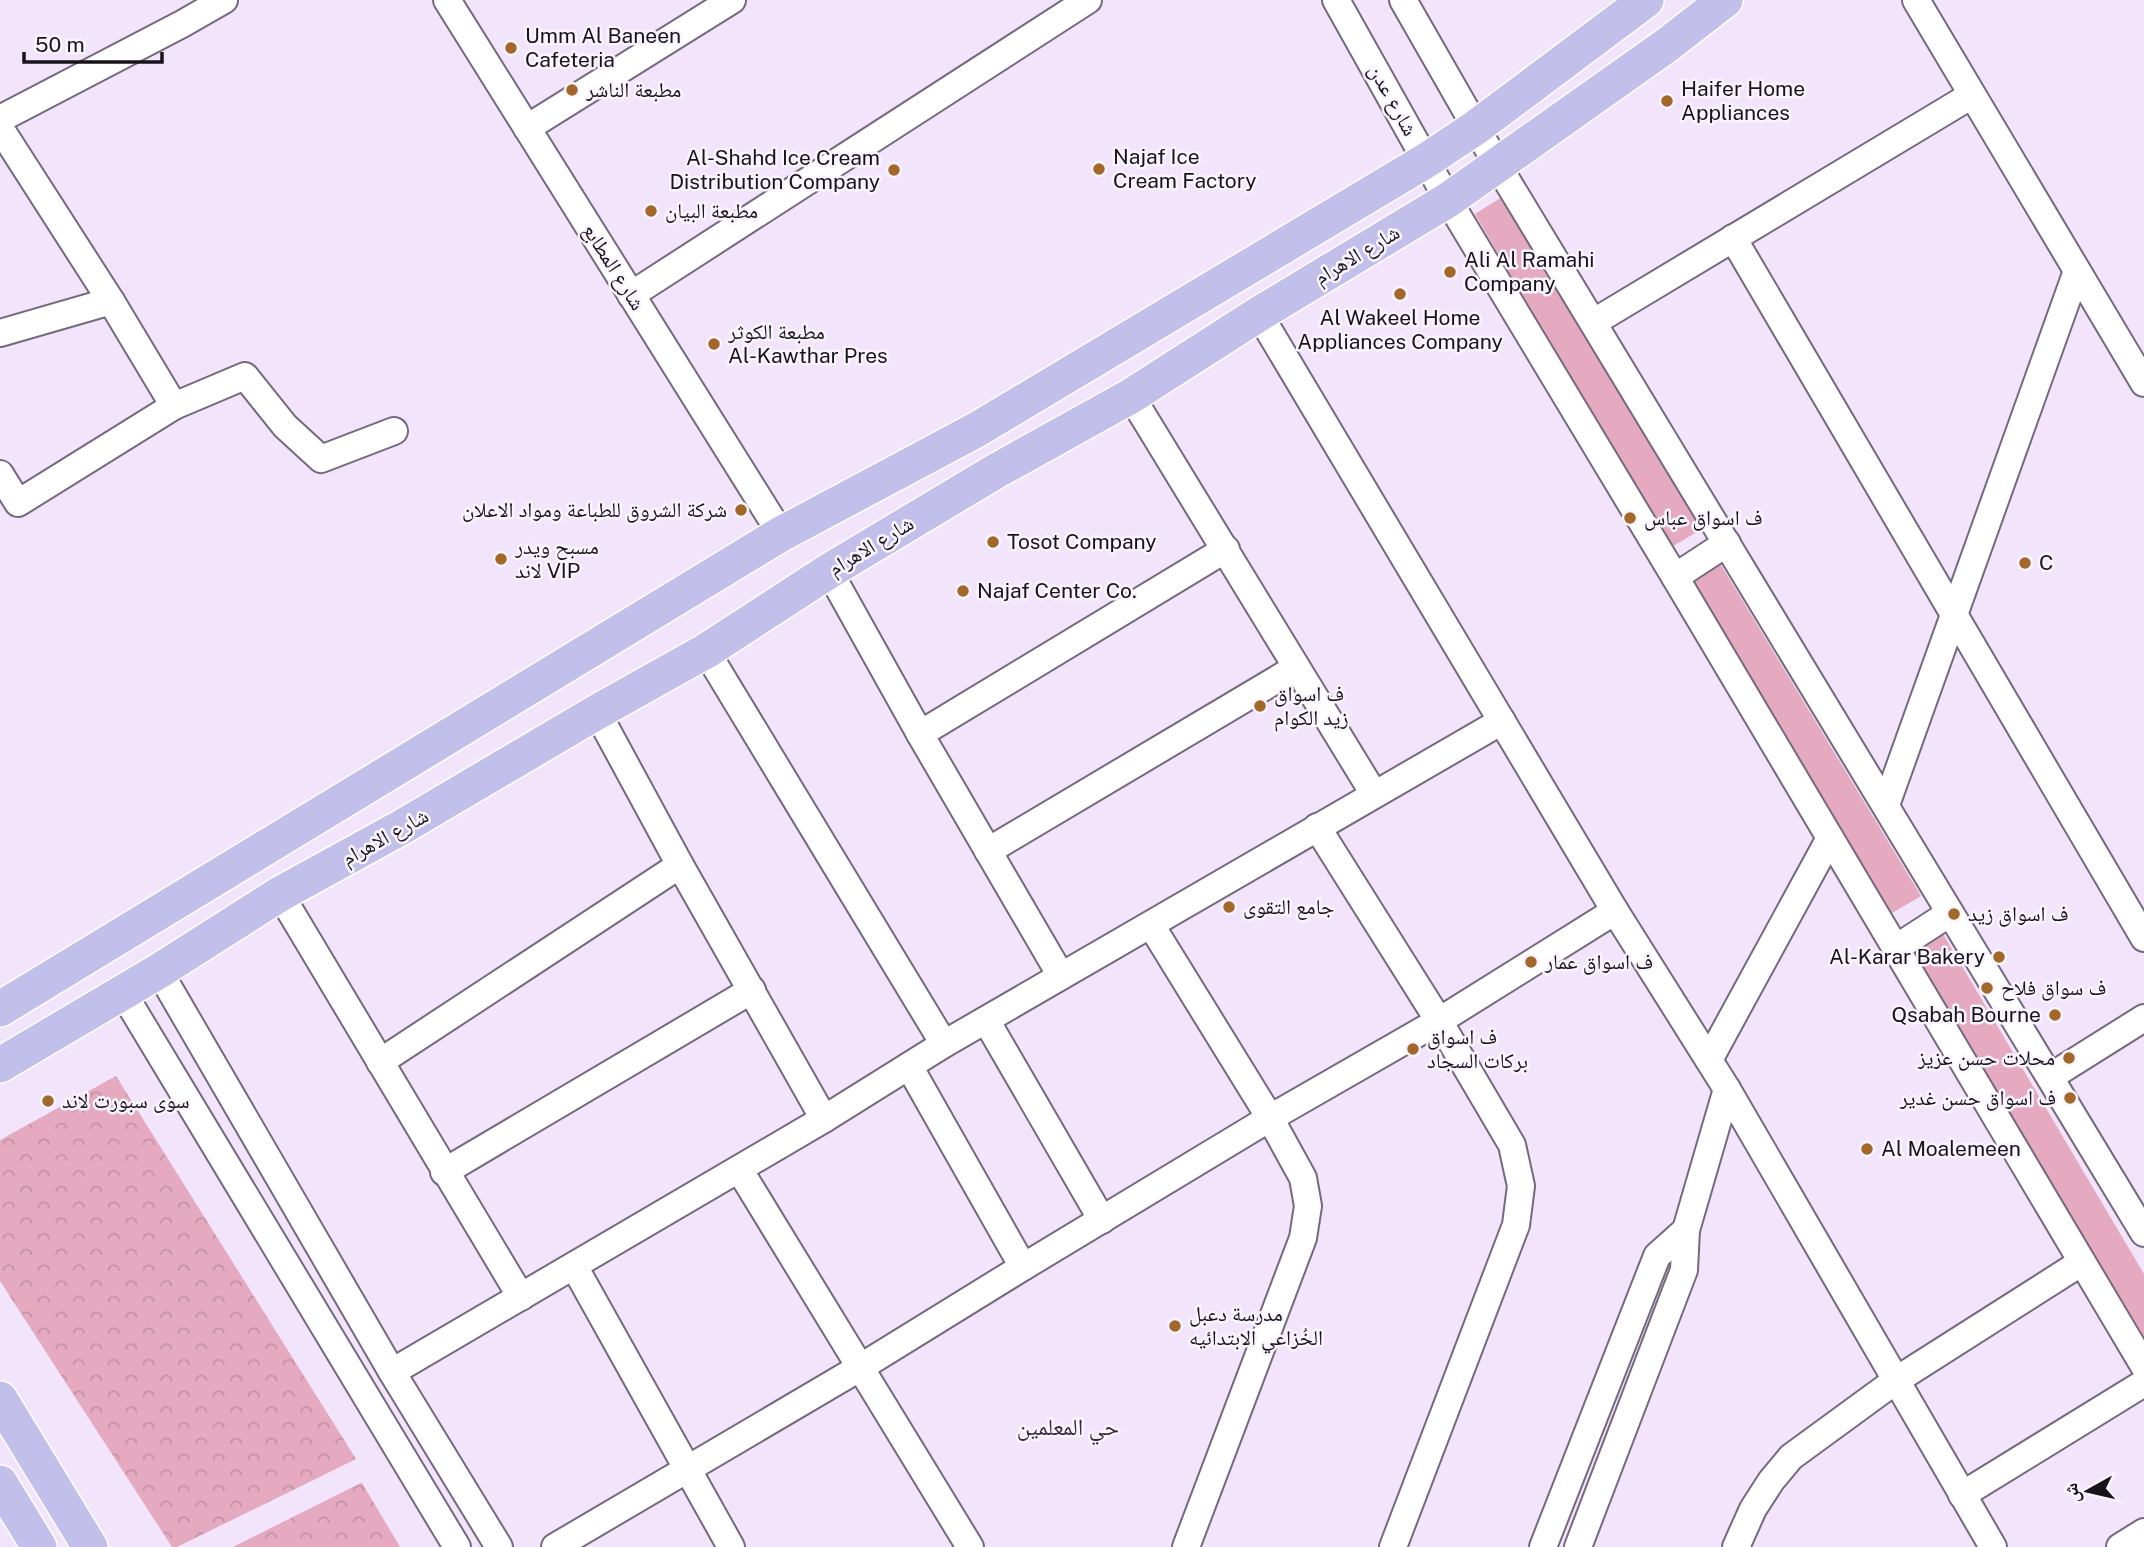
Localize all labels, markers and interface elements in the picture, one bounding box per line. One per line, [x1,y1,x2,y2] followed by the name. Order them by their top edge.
[24,21,163,65] scale bar
[525,23,681,72] place label: Umm Al Baneen Cafeteria
[35,32,85,57] text: 50 m
[503,40,519,56] marker: Umm Al Baneen Cafeteria
[1363,60,1423,140] street label: شارع عدن
[1681,76,1805,125] place label: Haifer Home Appliances
[585,77,681,102] place label: مطبعة الناشر
[564,82,580,98] marker: مطبعة الناشر
[1659,93,1675,109] marker: Haifer Home Appliances
[1113,144,1256,193] place label: Najaf Ice Cream Factory
[670,145,880,194] place label: Al-Shahd Ice Cream Distribution Company
[1091,161,1107,177] marker: Najaf Ice Cream Factory
[886,162,902,178] marker: Al-Shahd Ice Cream Distribution Company
[665,198,758,223] place label: مطبعة البيان
[643,203,659,219] marker: مطبعة البيان
[577,219,651,315] street label: شارع المطابع
[1309,219,1405,292] street label: شارع الاهرام
[1464,247,1595,296] place label: Ali Al Ramahi Company
[1442,264,1458,280] marker: Ali Al Ramahi Company
[1392,286,1408,302] marker: Al Wakeel Home Appliances Company
[1297,305,1503,354] place label: Al Wakeel Home Appliances Company
[727,319,888,368] place label: مطبعة الكوثر Al-Kawthar Pres
[706,336,722,352] marker: مطبعة الكوثر Al-Kawthar Pres
[462,497,727,523] place label: شركة الشروق للطباعة ومواد الاعلان
[733,502,749,518] marker: شركة الشروق للطباعة ومواد الاعلان
[1644,505,1763,531] place label: ف اسواق عباس
[823,510,919,583] street label: شارع الاهرام
[1622,510,1638,526] marker: ف اسواق عباس
[1007,529,1157,554] place label: Tosot Company
[514,534,599,583] place label: مسبح ويدر لاند VIP
[985,534,1001,550] marker: Tosot Company
[2039,550,2053,575] place label: C
[493,551,509,567] marker: مسبح ويدر لاند VIP
[2017,555,2033,571] marker: C
[977,578,1137,603] place label: Najaf Center Co.
[955,583,971,599] marker: Najaf Center Co.
[1274,681,1349,732] place label: ف اسواق زيد الكوام
[1252,698,1268,714] marker: ف اسواق زيد الكوام
[337,803,433,872] street label: شارع الاهرام
[1243,894,1334,920] place label: جامع التقوى
[1221,899,1237,915] marker: جامع التقوى
[1968,901,2069,927] place label: ف اسواق زيد
[1946,906,1962,922] marker: ف اسواق زيد
[1829,944,1985,969] place label: Al-Karar Bakery
[1544,949,1653,975] place label: ف اسواق عمار
[1991,949,2007,965] marker: Al-Karar Bakery
[1523,954,1539,970] marker: ف اسواق عمار
[2001,975,2106,1001] place label: ف سواق فلاح
[1979,980,1995,996] marker: ف سواق فلاح
[1891,1002,2041,1027] place label: Qsabah Bourne
[2047,1007,2063,1023] marker: Qsabah Bourne
[1427,1024,1528,1073] place label: ف اسواق بركات السجاد
[1405,1041,1421,1057] marker: ف اسواق بركات السجاد
[1917,1045,2055,1071] place label: محلات حسن عزيز
[2061,1050,2077,1066] marker: محلات حسن عزيز
[1899,1085,2056,1111] place label: ف اسواق حسن غدير
[62,1088,190,1113] place label: سوى سبورت لاند
[2062,1090,2078,1106] marker: ف اسواق حسن غدير
[40,1093,56,1109] marker: سوى سبورت لاند
[1881,1136,2021,1161] place label: Al Moalemeen
[1859,1141,1875,1157] marker: Al Moalemeen
[1189,1301,1323,1354] place label: مدرسة دعبل الخُزاعي الابتدائيه
[1167,1318,1183,1334] marker: مدرسة دعبل الخُزاعي الابتدائيه
[1017,1413,1119,1446] district label: حي المعلمین
[2053,1456,2123,1526] north arrow
[2059,1482,2084,1505] text: ش

